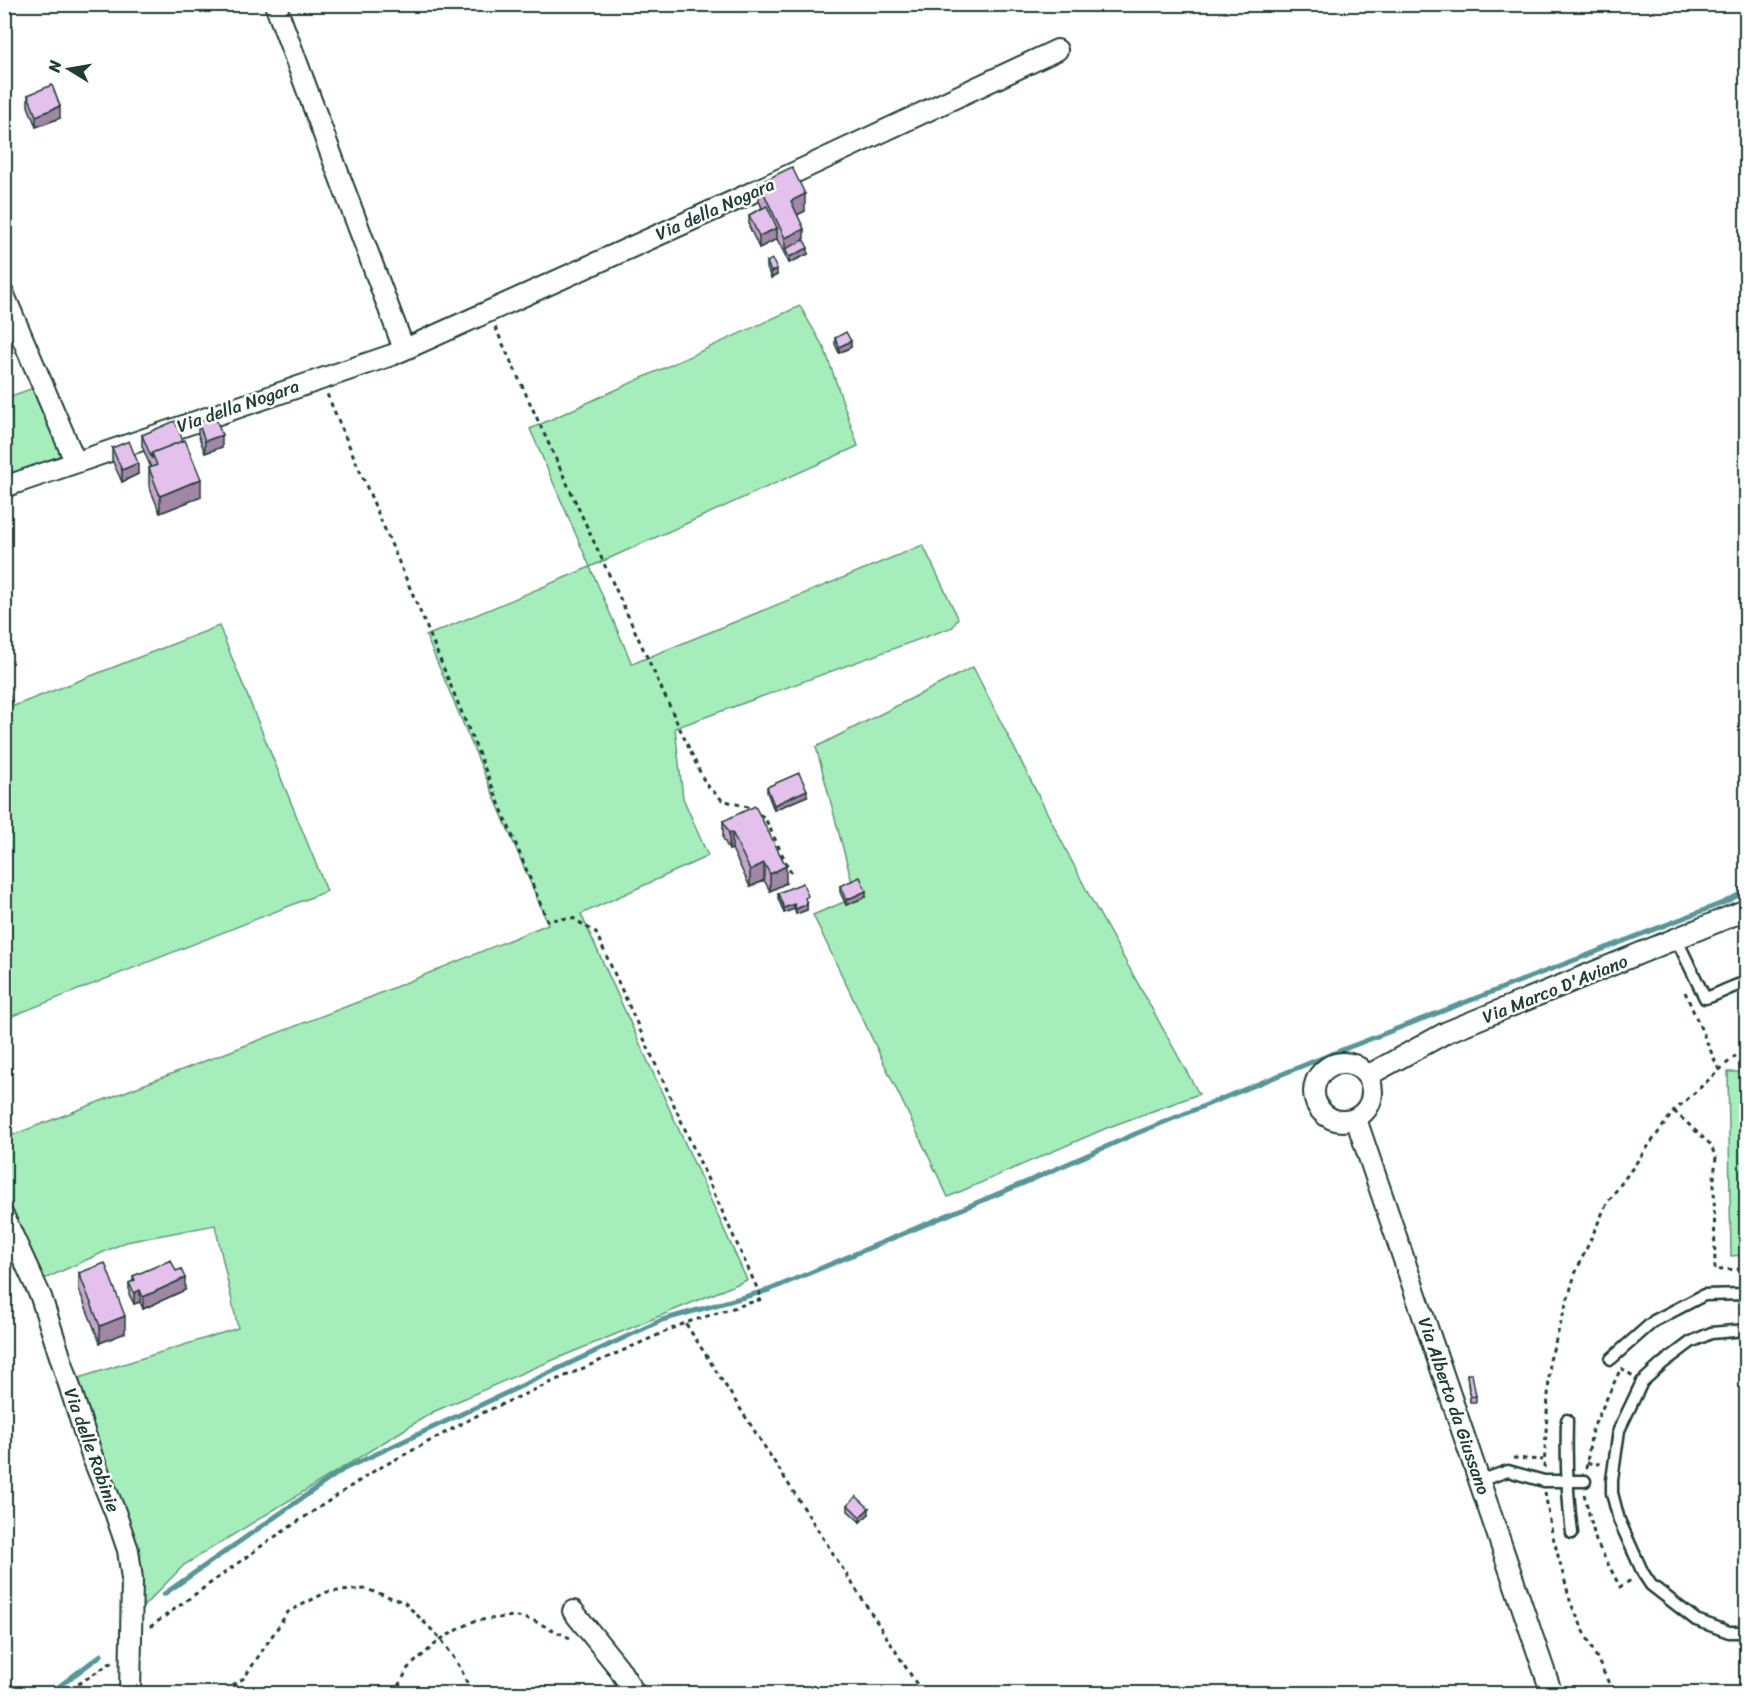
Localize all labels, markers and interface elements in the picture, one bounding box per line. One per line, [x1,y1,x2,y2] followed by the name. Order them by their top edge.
[39,39,99,99] north arrow
[39,57,70,75] text: N
[650,168,780,250] street label: Via della Nogara
[172,370,304,442] street label: Via della Nogara
[1477,945,1633,1033] street label: Via Marco D'Aviano
[1409,1313,1499,1499] street label: Via Alberto da Giussano
[55,1383,129,1517] street label: Via delle Robinie

